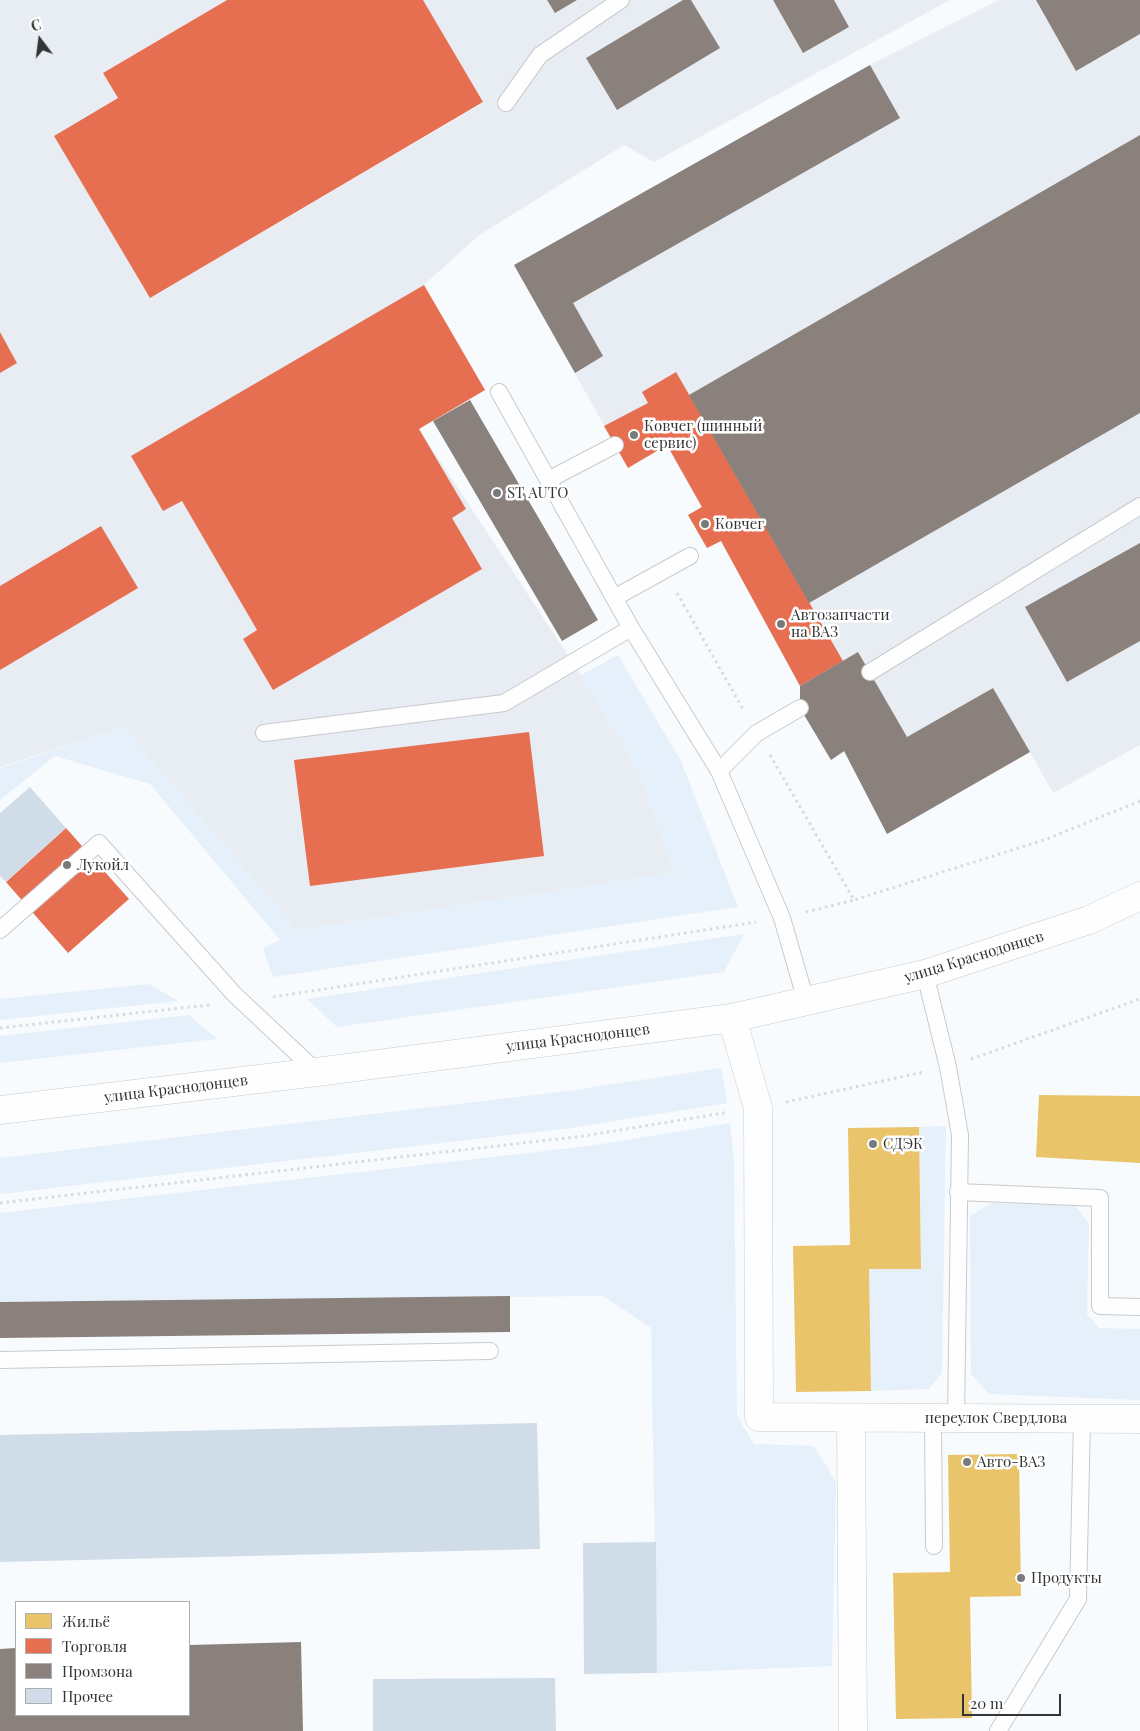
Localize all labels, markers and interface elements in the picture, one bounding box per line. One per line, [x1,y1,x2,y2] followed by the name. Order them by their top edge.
[15,15,65,65] north arrow
[29,15,43,35] text: С
[644,417,762,452] place label: Ковчег (шинный сервис)
[628,429,640,441] marker: Ковчег (шинный сервис)
[507,484,568,502] place label: ST AUTO
[491,487,503,499] marker: ST AUTO
[715,515,764,533] place label: Ковчег
[699,518,711,530] marker: Ковчег
[791,606,890,641] place label: Автозапчасти на ВАЗ
[775,618,787,630] marker: Автозапчасти на ВАЗ
[77,856,129,874] place label: Лукойл
[61,859,73,871] marker: Лукойл
[902,927,1046,987] street label: улица Краснодонцев
[505,1020,651,1056] street label: улица Краснодонцев
[103,1071,249,1107] street label: улица Краснодонцев
[883,1135,923,1153] place label: СДЭК
[867,1138,879,1150] marker: СДЭК
[925,1409,1067,1427] street label: переулок Свердлова
[977,1453,1046,1471] place label: Авто-ВАЗ
[961,1456,973,1468] marker: Авто-ВАЗ
[1031,1569,1102,1587] place label: Продукты
[1015,1572,1027,1584] marker: Продукты
[15,1601,190,1716] legend
[62,1611,110,1631] text: Жильё
[62,1636,127,1656] text: Торговля
[62,1661,133,1681] text: Промзона
[965,1684,1064,1716] scale bar
[62,1686,113,1706] text: Прочее
[970,1693,1003,1713] text: 20 m

